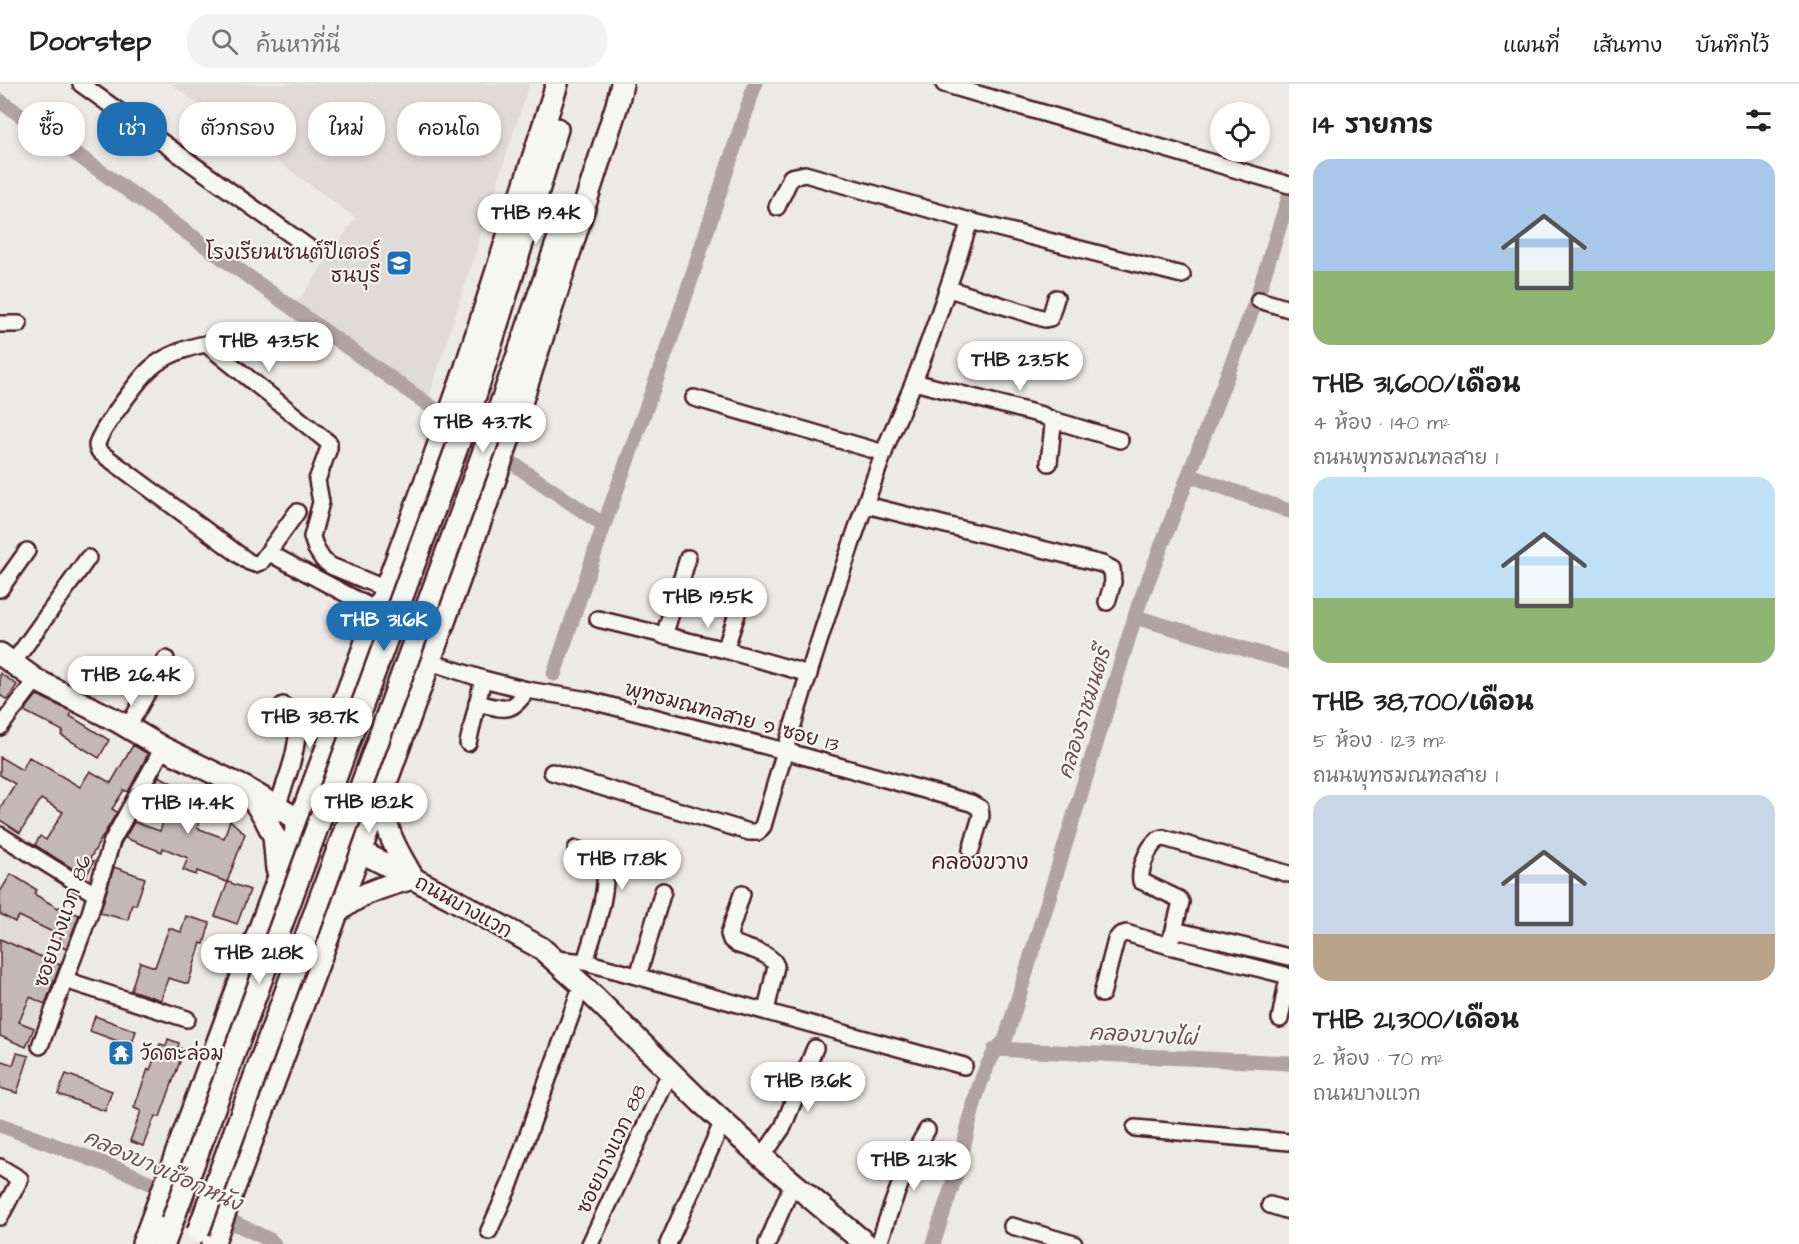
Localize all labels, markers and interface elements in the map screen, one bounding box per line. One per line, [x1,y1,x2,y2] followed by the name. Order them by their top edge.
[187,14,607,68] search box
[30,22,151,61] text: Doorstep
[208,25,241,58] icon: search
[256,30,340,61] text: ค้นหาที่นี่
[1503,31,1560,60] text: แผนที่
[1593,31,1662,60] text: เส้นทาง
[1695,31,1769,60] text: บันทึกไว้
[18,102,85,156] chip: ซื้อ
[97,102,167,156] chip: เช่า
[179,102,296,156] chip: ตัวกรอง
[308,102,385,156] chip: ใหม่
[397,102,501,156] chip: คอนโด
[1210,102,1270,162] map controls
[1210,102,1270,162] button: locate
[1742,104,1775,137] icon: filters
[1313,107,1433,143] text: 14 รายการ
[467,194,605,245] pin: THB 19.4K
[1490,198,1598,306] icon: home
[491,199,581,227] text: THB 19.4K
[206,239,381,291] place label: โรงเรียนเซนต์ปีเตอร์ ธนบุรี
[384,248,414,278] school or university icon: โรงเรียนเซนต์ปีเตอร์ ธนบุรี
[200,322,338,373] pin: THB 43.5K
[219,327,319,355] text: THB 43.5K
[951,341,1089,392] pin: THB 23.5K
[971,346,1069,374] text: THB 23.5K
[1313,366,1521,402] text: THB 31,600/เดือน
[414,403,552,454] pin: THB 43.7K
[434,408,532,436] text: THB 43.7K
[1313,409,1450,437] text: 4 ห้อง · 140 m²
[1313,444,1498,472] text: ถนนพุทธมณฑลสาย 1
[1490,516,1598,624] icon: home
[639,578,777,629] pin: THB 19.5K
[663,583,753,611] text: THB 19.5K
[315,601,453,652] pin: THB 31.6K
[341,606,428,634] text: THB 31.6K
[1051,639,1120,782] water label: คลองราชมนตรี
[62,656,200,707] pin: THB 26.4K
[81,661,181,689] text: THB 26.4K
[621,675,842,760] street label: พุทธมณฑลสาย ๑ ซอย 13
[1313,684,1534,720] text: THB 38,700/เดือน
[241,698,379,749] pin: THB 38.7K
[261,703,359,731] text: THB 38.7K
[1313,727,1446,755] text: 5 ห้อง · 123 m²
[1313,762,1498,790] text: ถนนพุทธมณฑลสาย 1
[300,783,438,834] pin: THB 18.2K
[119,784,257,835] pin: THB 14.4K
[325,788,413,816] text: THB 18.2K
[142,789,234,817] text: THB 14.4K
[1490,834,1598,942] icon: home
[553,840,691,891] pin: THB 17.8K
[577,845,667,873] text: THB 17.8K
[931,847,1029,878] district label: คลองขวาง
[27,851,99,991] street label: ซอยบางแวก 86
[410,869,517,945] street label: ถนนบางแวก
[190,934,328,985] pin: THB 21.8K
[215,939,303,967] text: THB 21.8K
[1313,1002,1519,1038] text: THB 21,300/เดือน
[1088,1018,1202,1053] water label: คลองบางไผ่
[106,1038,136,1068] temple icon: วัดตะล่อม
[140,1040,224,1068] place label: วัดตะล่อม
[1313,1045,1444,1073] text: 2 ห้อง · 70 m²
[739,1062,877,1113] pin: THB 13.6K
[765,1067,852,1095] text: THB 13.6K
[1313,1080,1421,1108] text: ถนนบางแวก
[570,1081,654,1218] street label: ซอยบางแวก 88
[79,1123,249,1219] water label: คลองบางเชือกหนัง
[845,1141,983,1192] pin: THB 21.3K
[871,1146,957,1174] text: THB 21.3K

